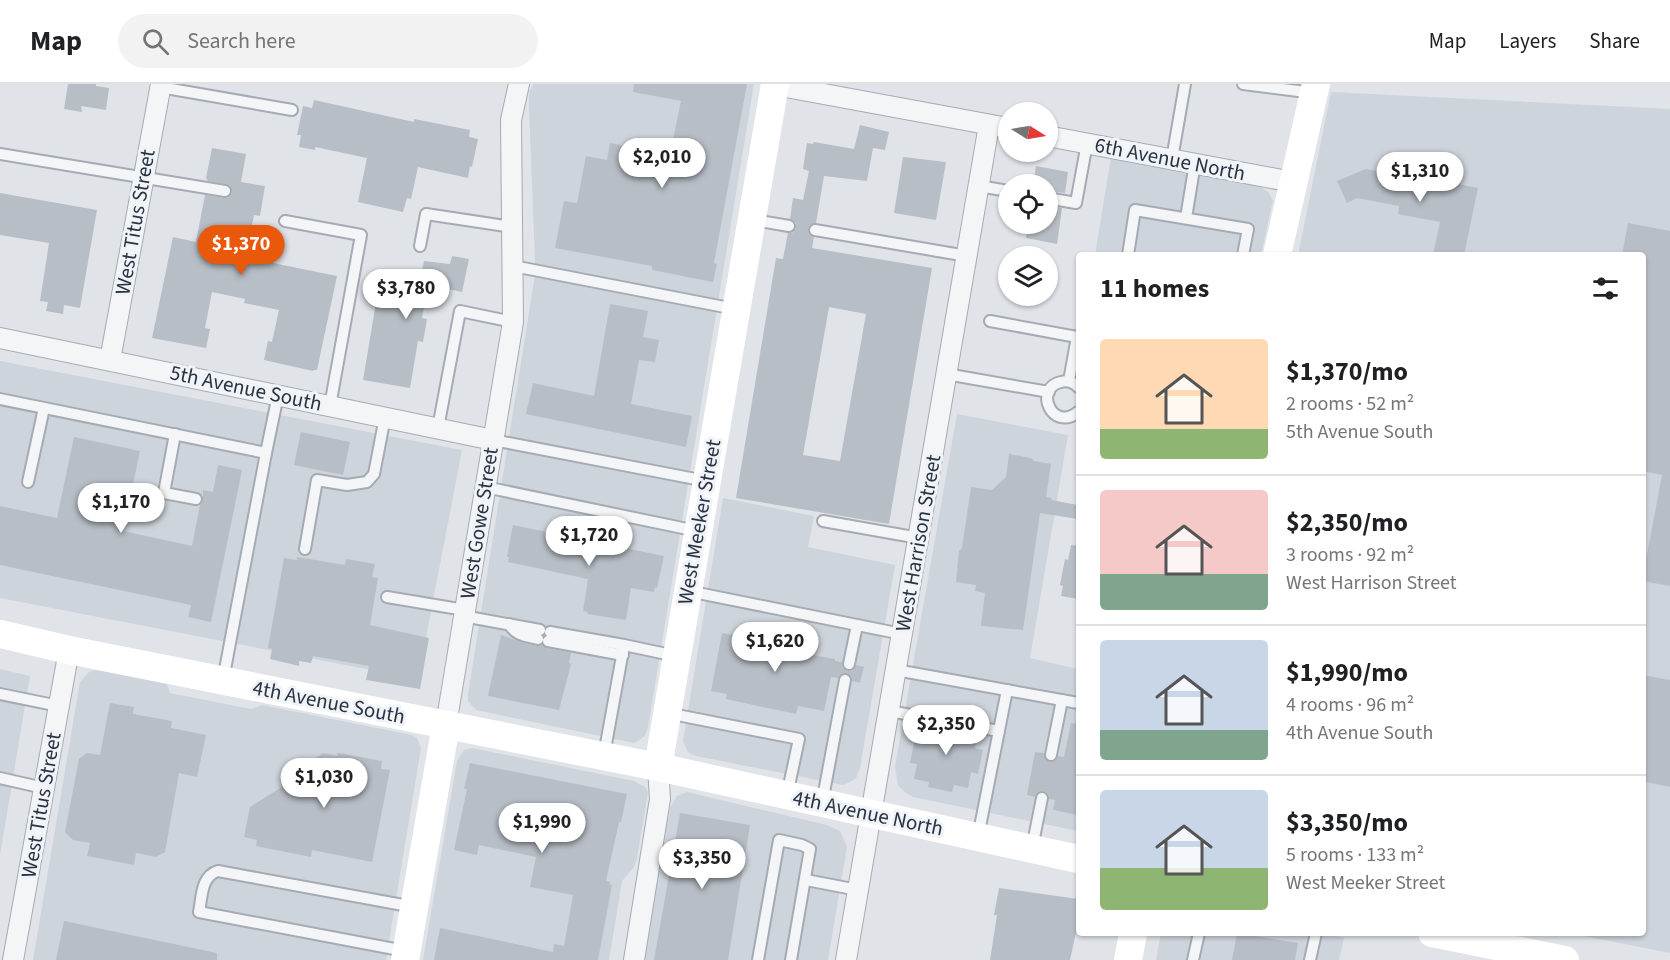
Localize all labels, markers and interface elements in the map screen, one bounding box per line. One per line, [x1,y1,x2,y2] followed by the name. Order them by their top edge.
[118,14,538,68] search box
[30,21,82,61] text: Map
[139,25,172,58] icon: search
[187,25,296,57] text: Search here
[1429,26,1466,56] text: Map
[1499,26,1556,56] text: Layers
[1589,26,1640,56] text: Share
[998,102,1058,162] north arrow
[998,102,1058,306] map controls
[1092,130,1248,188] street label: 6th Avenue North
[613,138,711,189] pin: $2,010
[633,143,691,171] text: $2,010
[107,147,163,297] street label: West Titus Street
[1371,152,1469,203] pin: $1,310
[1391,157,1449,185] text: $1,310
[998,174,1058,234] button: locate
[192,225,290,276] pin: $1,370
[212,230,270,258] text: $1,370
[998,246,1058,306] button: layers
[357,269,455,320] pin: $3,780
[1100,270,1209,307] text: 11 homes
[1589,272,1622,305] icon: filters
[377,274,435,302] text: $3,780
[1286,353,1408,390] text: $1,370/mo
[167,357,325,419] street label: 5th Avenue South
[1148,363,1220,435] icon: home
[1286,390,1414,418] text: 2 rooms · 52 m²
[1286,418,1433,446] text: 5th Avenue South
[670,437,728,607] street label: West Meeker Street
[452,445,506,601] street label: West Gowe Street
[888,452,948,634] street label: West Harrison Street
[72,483,170,534] pin: $1,170
[92,488,150,516] text: $1,170
[1286,504,1408,541] text: $2,350/mo
[1148,514,1220,586] icon: home
[540,516,638,567] pin: $1,720
[560,521,618,549] text: $1,720
[1286,541,1414,569] text: 3 rooms · 92 m²
[1286,569,1457,597] text: West Harrison Street
[726,622,824,673] pin: $1,620
[746,627,804,655] text: $1,620
[1286,654,1408,691] text: $1,990/mo
[1148,664,1220,736] icon: home
[250,673,408,731] street label: 4th Avenue South
[1286,691,1414,719] text: 4 rooms · 96 m²
[897,705,995,756] pin: $2,350
[917,710,975,738] text: $2,350
[1286,719,1433,747] text: 4th Avenue South
[13,730,69,880] street label: West Titus Street
[275,758,373,809] pin: $1,030
[295,763,353,791] text: $1,030
[790,782,946,844] street label: 4th Avenue North
[493,803,591,854] pin: $1,990
[1286,804,1408,841] text: $3,350/mo
[513,808,571,836] text: $1,990
[1148,814,1220,886] icon: home
[653,839,751,890] pin: $3,350
[1286,841,1424,869] text: 5 rooms · 133 m²
[673,844,731,872] text: $3,350
[1286,869,1445,897] text: West Meeker Street

